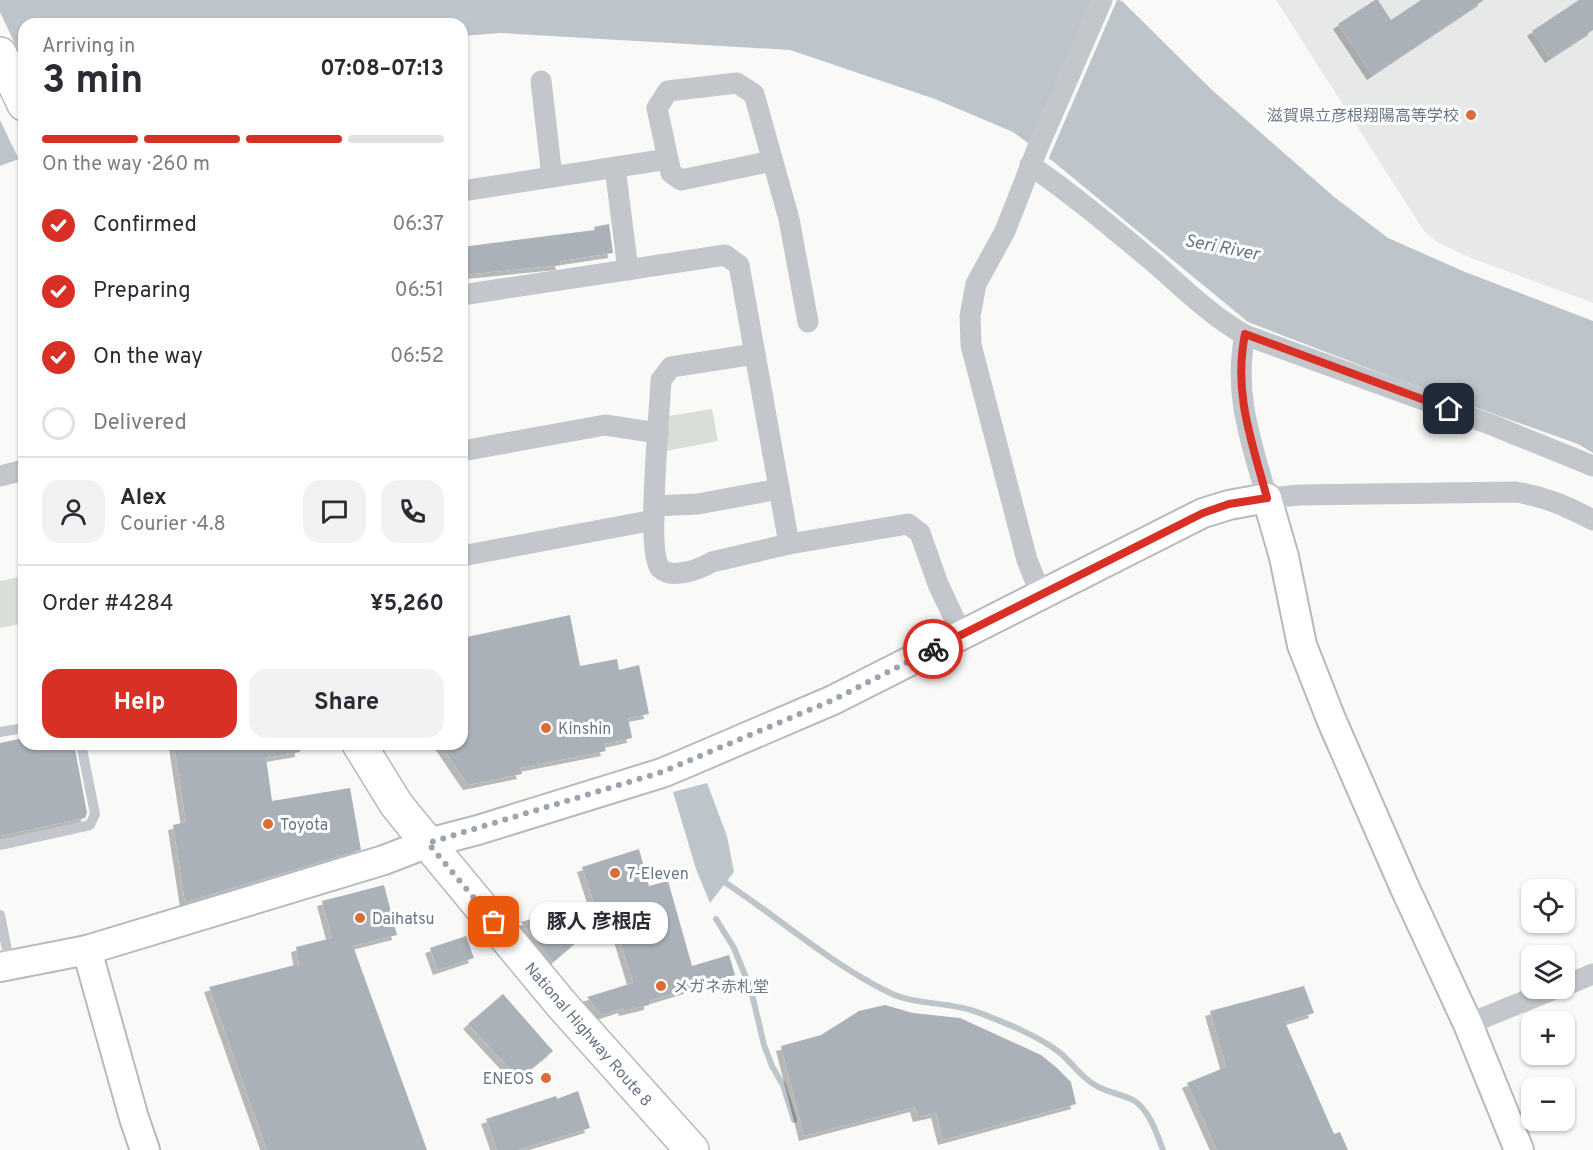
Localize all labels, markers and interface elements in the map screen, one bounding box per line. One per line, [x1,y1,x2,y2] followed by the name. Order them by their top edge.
[42,34,135,60] text: Arriving in
[320,56,444,83] text: 07:08–07:13
[42,58,143,107] text: 3 min
[1267,107,1459,127] place label: 滋賀県立彦根翔陽高等学校
[1464,108,1478,122] marker: 滋賀県立彦根翔陽高等学校
[42,152,210,178] text: On the way · 260 m
[42,209,75,242] icon: check
[93,212,197,239] text: Confirmed
[392,212,444,238] text: 06:37
[1182,230,1263,267] water label: Seri River
[42,275,75,308] icon: check
[93,278,191,305] text: Preparing
[395,278,444,304] text: 06:51
[42,341,75,374] icon: check
[93,344,203,371] text: On the way
[390,344,444,370] text: 06:52
[1423,383,1474,434] pin
[1432,392,1465,425] icon: home
[93,410,187,437] text: Delivered
[42,480,105,543] button: person
[303,480,366,543] button: chat
[381,480,444,543] button: phone
[120,485,167,512] text: Alex
[120,512,226,538] text: Courier · 4.8
[42,591,174,618] text: Order #4284
[370,591,444,618] text: ¥5,260
[903,619,963,679] courier
[917,633,950,666] icon: bike
[42,669,237,738] button: Help
[249,669,444,738] button: Share
[558,720,611,740] place label: Kinshin
[539,721,553,735] marker: Kinshin
[280,816,328,836] place label: Toyota
[261,817,275,831] marker: Toyota
[627,865,689,885] place label: 7-Eleven
[608,866,622,880] marker: 7-Eleven
[1521,879,1575,1131] map controls
[1521,879,1575,933] button: locate
[468,896,519,947] pin
[530,901,668,943] callout: 豚人 彦根店
[477,905,510,938] icon: bag
[372,910,435,930] place label: Daihatsu
[547,910,652,936] text: 豚人 彦根店
[353,911,367,925] marker: Daihatsu
[1521,945,1575,999] button: layers
[519,959,656,1111] street label: National Highway Route 8
[673,978,769,998] place label: メガネ赤札堂
[654,979,668,993] marker: メガネ赤札堂
[1521,1011,1575,1065] button: +
[483,1070,534,1090] place label: ENEOS
[539,1071,553,1085] marker: ENEOS
[1521,1077,1575,1131] button: −

